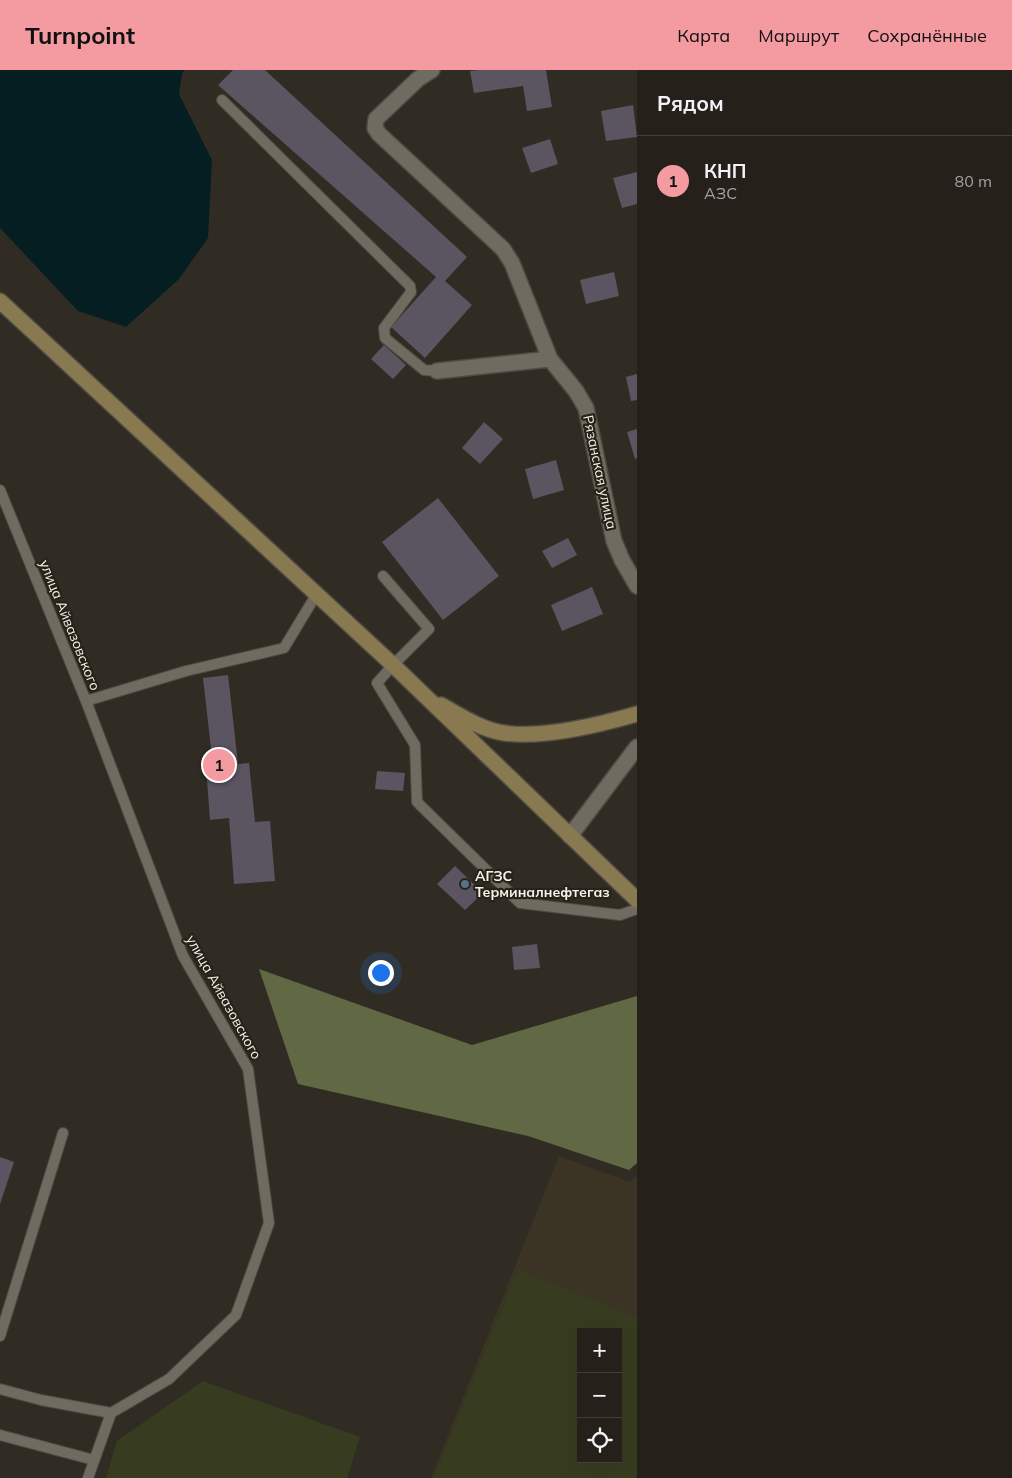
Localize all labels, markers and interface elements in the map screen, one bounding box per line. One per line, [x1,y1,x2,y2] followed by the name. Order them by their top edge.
[25,20,135,50] text: Turnpoint
[677,24,730,47] text: Карта
[758,24,839,47] text: Маршрут
[867,24,987,47] text: Сохранённые
[657,90,724,116] text: Рядом
[704,159,746,183] text: КНП
[668,171,678,191] text: 1
[955,171,992,191] text: 80 m
[704,183,737,203] text: АЗС
[579,413,621,531] street label: Рязанская улица
[36,557,104,693] street label: улица Айвазовского
[203,746,235,784] pin: 1
[475,867,610,901] place label: АГЗС Терминалнефтегаз
[459,878,471,890] marker: АГЗС Терминалнефтегаз
[182,932,266,1062] street label: улица Айвазовского
[368,960,394,986] your location
[577,1328,622,1463] map controls
[577,1328,622,1373] button: +
[577,1373,622,1418] button: −
[577,1418,622,1463] button: locate

